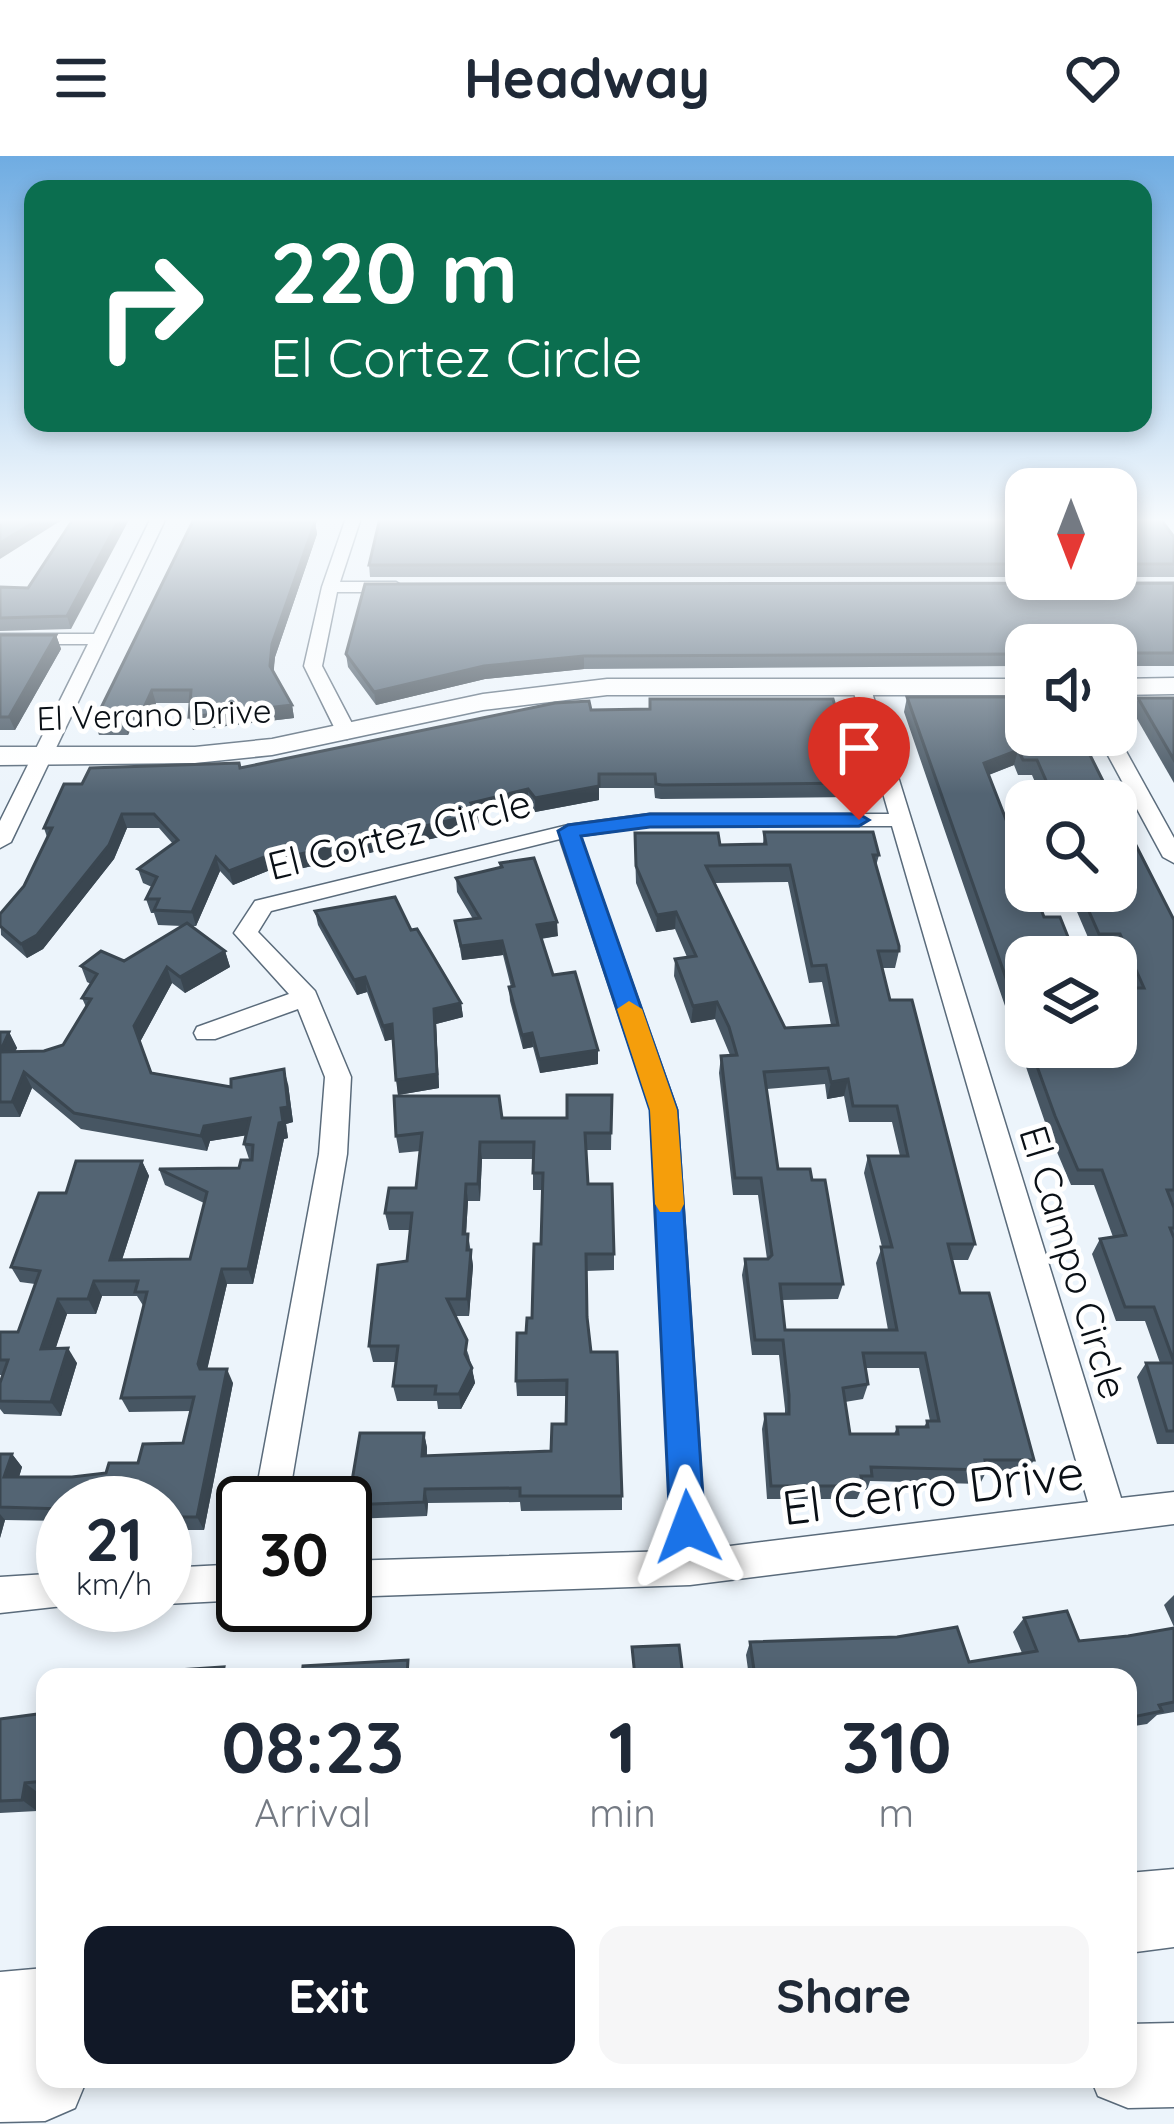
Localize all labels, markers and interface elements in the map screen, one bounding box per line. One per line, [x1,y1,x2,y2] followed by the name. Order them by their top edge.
[464,44,710,112] text: Headway
[48,45,114,111] icon: menu
[1060,45,1126,111] icon: heart
[270,219,518,324] text: 220 m
[72,228,228,384] icon: right
[270,323,642,391] text: El Cortez Circle
[1005,468,1137,600] north arrow
[1005,468,1137,1068] map controls
[1005,624,1137,756] button: sound
[36,689,272,739] street label: El Verano Drive
[808,697,910,820] pin
[826,715,892,781] icon: arrive
[263,778,535,890] street label: El Cortez Circle
[1005,780,1137,912] button: search
[1005,936,1137,1068] button: layers
[1009,1119,1139,1405] street label: El Campo Circle
[779,1441,1087,1537] street label: El Cerro Drive
[625,1464,751,1590] position arrow
[216,1476,372,1632] speed limit sign: 30
[85,1501,143,1576] text: 21
[76,1565,152,1603] text: km/h
[221,1701,404,1791] text: 08:23
[609,1701,637,1791] text: 1
[841,1701,952,1791] text: 310
[254,1788,371,1837] text: Arrival
[589,1788,656,1837] text: min
[879,1788,914,1837] text: m
[84,1926,575,2064] button: Exit
[599,1926,1089,2064] button: Share

